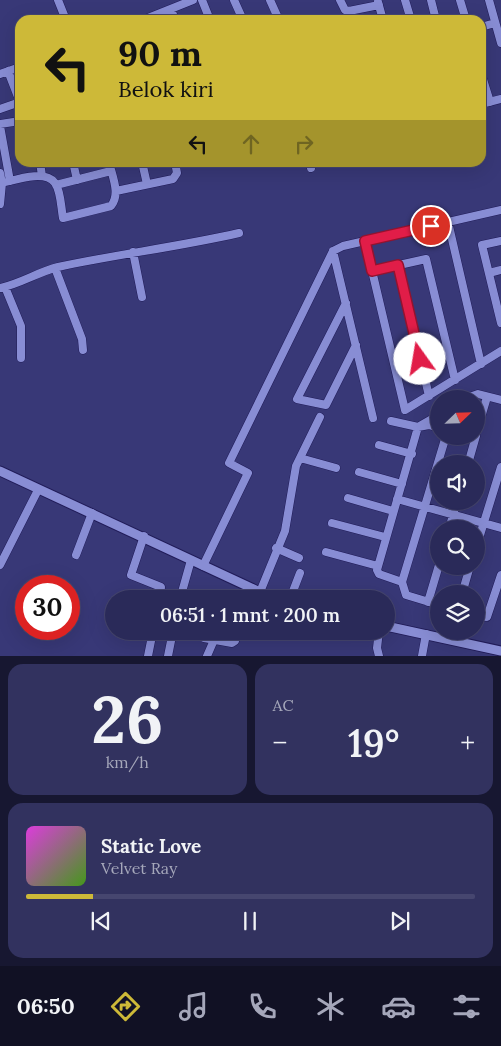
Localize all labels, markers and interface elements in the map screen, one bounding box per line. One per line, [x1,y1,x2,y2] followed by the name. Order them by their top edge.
[118,31,202,76] text: 90 m
[35,35,100,100] icon: left
[118,75,214,103] text: Belok kiri
[184,130,212,158] icon: left
[237,130,265,158] icon: ahead
[290,130,318,158] icon: right
[410,205,452,247] pin
[417,212,445,240] icon: arrive
[393,332,445,384] position arrow
[430,390,485,445] north arrow
[430,390,485,640] map controls
[430,455,485,510] button: sound
[430,520,485,575] button: search
[15,575,80,640] speed limit sign: 30
[430,585,485,640] button: layers
[160,603,340,627] text: 06:51 · 1 mnt · 200 m
[91,678,163,761] text: 26
[273,695,294,715] text: AC
[348,719,400,767] text: 19°
[273,725,287,761] text: −
[460,725,475,761] text: +
[106,752,149,772] text: km/h
[101,834,201,858] text: Static Love
[101,858,177,878] text: Velvet Ray
[87,907,115,935] icon: previous
[236,907,264,935] icon: pause
[386,907,414,935] icon: next
[108,989,143,1024] icon: directions
[176,989,211,1024] icon: music
[245,989,280,1024] icon: phone
[313,989,348,1024] icon: climate
[381,989,416,1024] icon: car
[449,989,484,1024] icon: filters
[17,992,75,1020] text: 06:50

